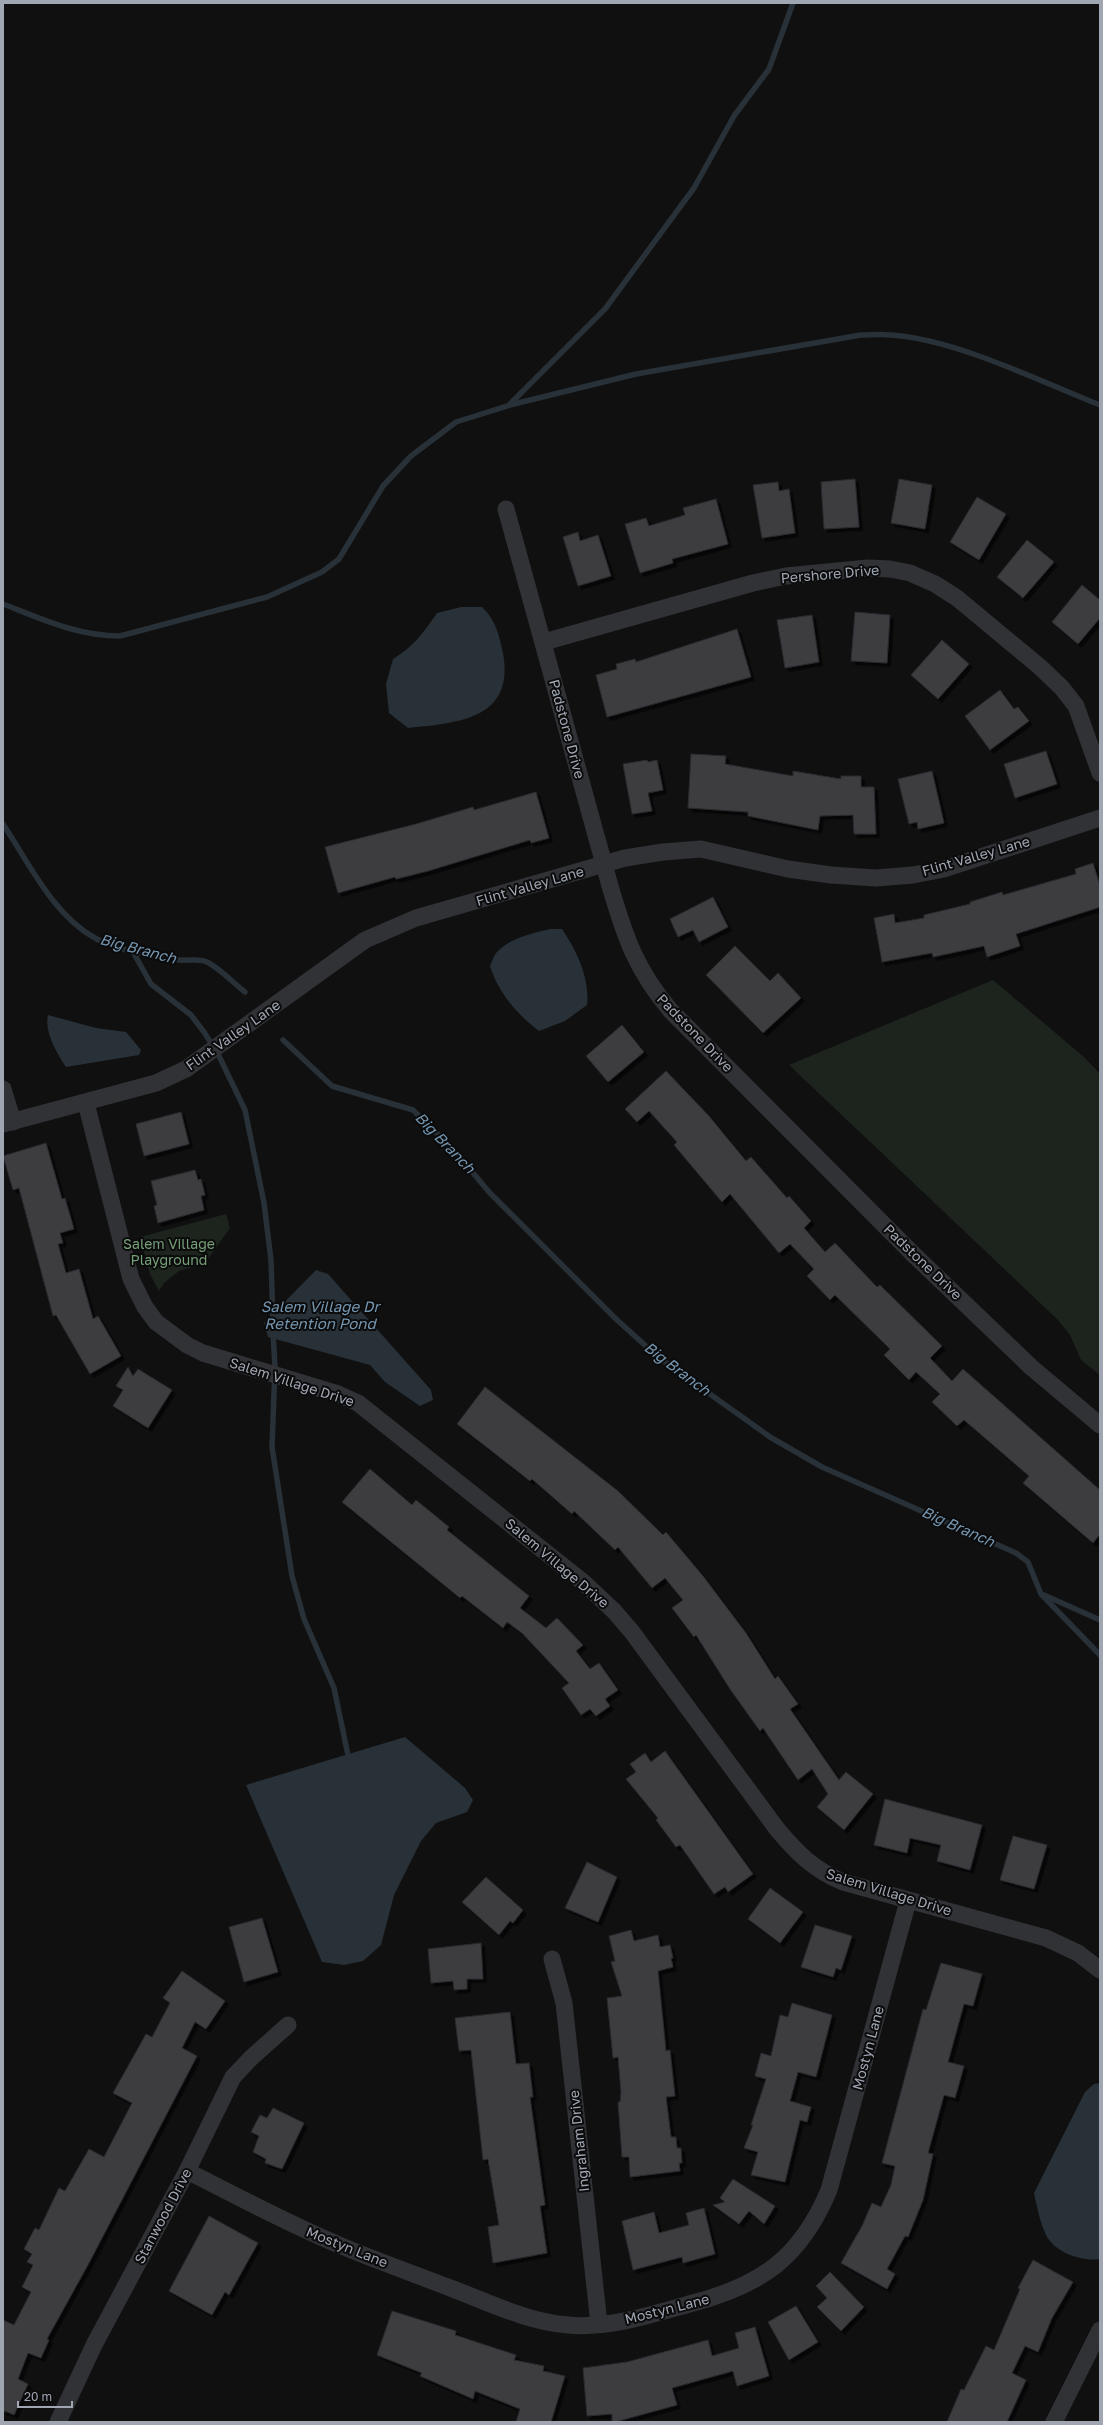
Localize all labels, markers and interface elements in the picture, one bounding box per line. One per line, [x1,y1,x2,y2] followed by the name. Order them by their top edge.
[780,561,880,586] street label: Pershore Drive
[546,677,589,780] street label: Padstone Drive
[920,832,1032,879] street label: Flint Valley Lane
[474,862,586,909] street label: Flint Valley Lane
[98,929,179,968] water label: Big Branch
[654,990,737,1075] street label: Padstone Drive
[182,996,283,1073] street label: Flint Valley Lane
[411,1108,480,1178] water label: Big Branch
[881,1220,966,1303] street label: Padstone Drive
[123,1235,215,1268] park label: Salem Village Playground
[261,1297,381,1332] water label: Salem Village Dr Retention Pond
[640,1338,715,1400] water label: Big Branch
[228,1353,357,1410] street label: Salem Village Drive
[919,1502,998,1551] water label: Big Branch
[502,1514,613,1611] street label: Salem Village Drive
[824,1864,954,1919] street label: Salem Village Drive
[848,2004,887,2092] street label: Mostyn Lane
[565,2089,592,2193] street label: Ingraham Drive
[130,2165,195,2266] street label: Stanwood Drive
[304,2222,390,2271] street label: Mostyn Lane
[623,2290,711,2327] street label: Mostyn Lane
[18,2383,72,2409] scale bar
[24,2389,52,2404] text: 20 m

